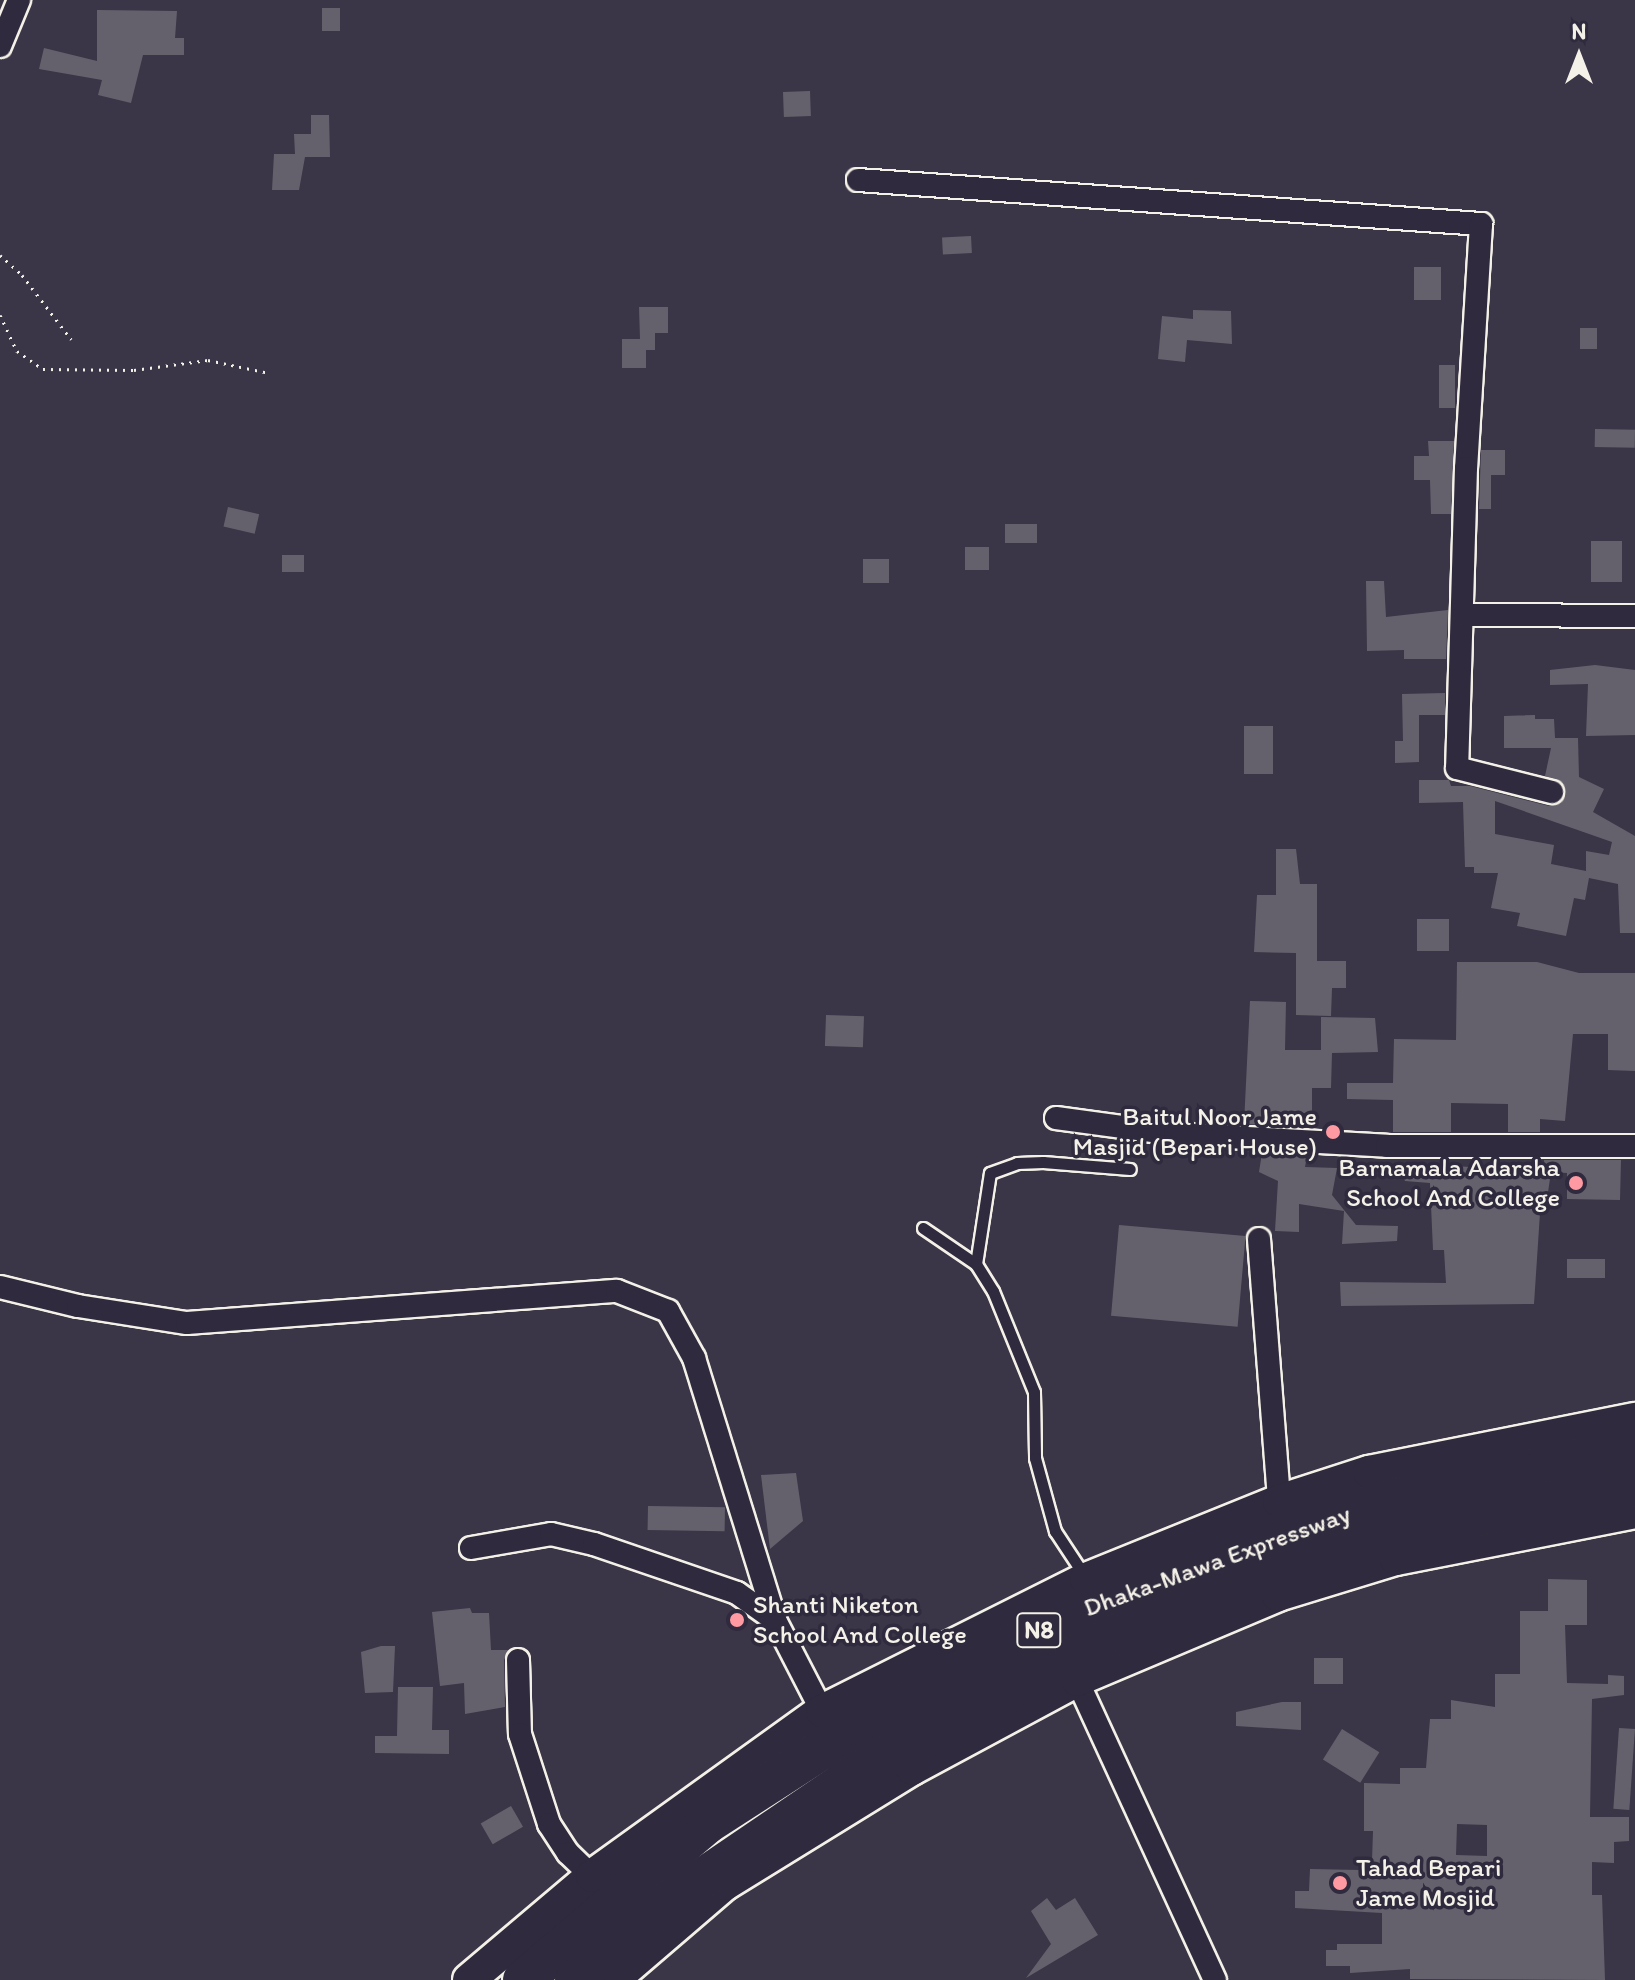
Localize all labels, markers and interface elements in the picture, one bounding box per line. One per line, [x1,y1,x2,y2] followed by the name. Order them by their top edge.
[1539,16,1619,96] north arrow
[1572,18,1586,45] text: N
[1074,1101,1317,1162] place label: Baitul Noor Jame Masjid (Bepari House)
[1324,1123,1342,1141] marker: Baitul Noor Jame Masjid (Bepari House)
[1338,1152,1560,1214] place label: Barnamala Adarsha School And College
[1567,1174,1585,1192] marker: Barnamala Adarsha School And College
[1080,1498,1354,1624] street label: Dhaka-Mawa Expressway
[753,1589,967,1650] place label: Shanti Niketon School And College
[1015,1610,1063,1650] road number: N8
[728,1611,746,1629] marker: Shanti Niketon School And College
[1356,1852,1500,1914] place label: Tahad Bepari Jame Mosjid
[1331,1874,1349,1892] marker: Tahad Bepari Jame Mosjid

